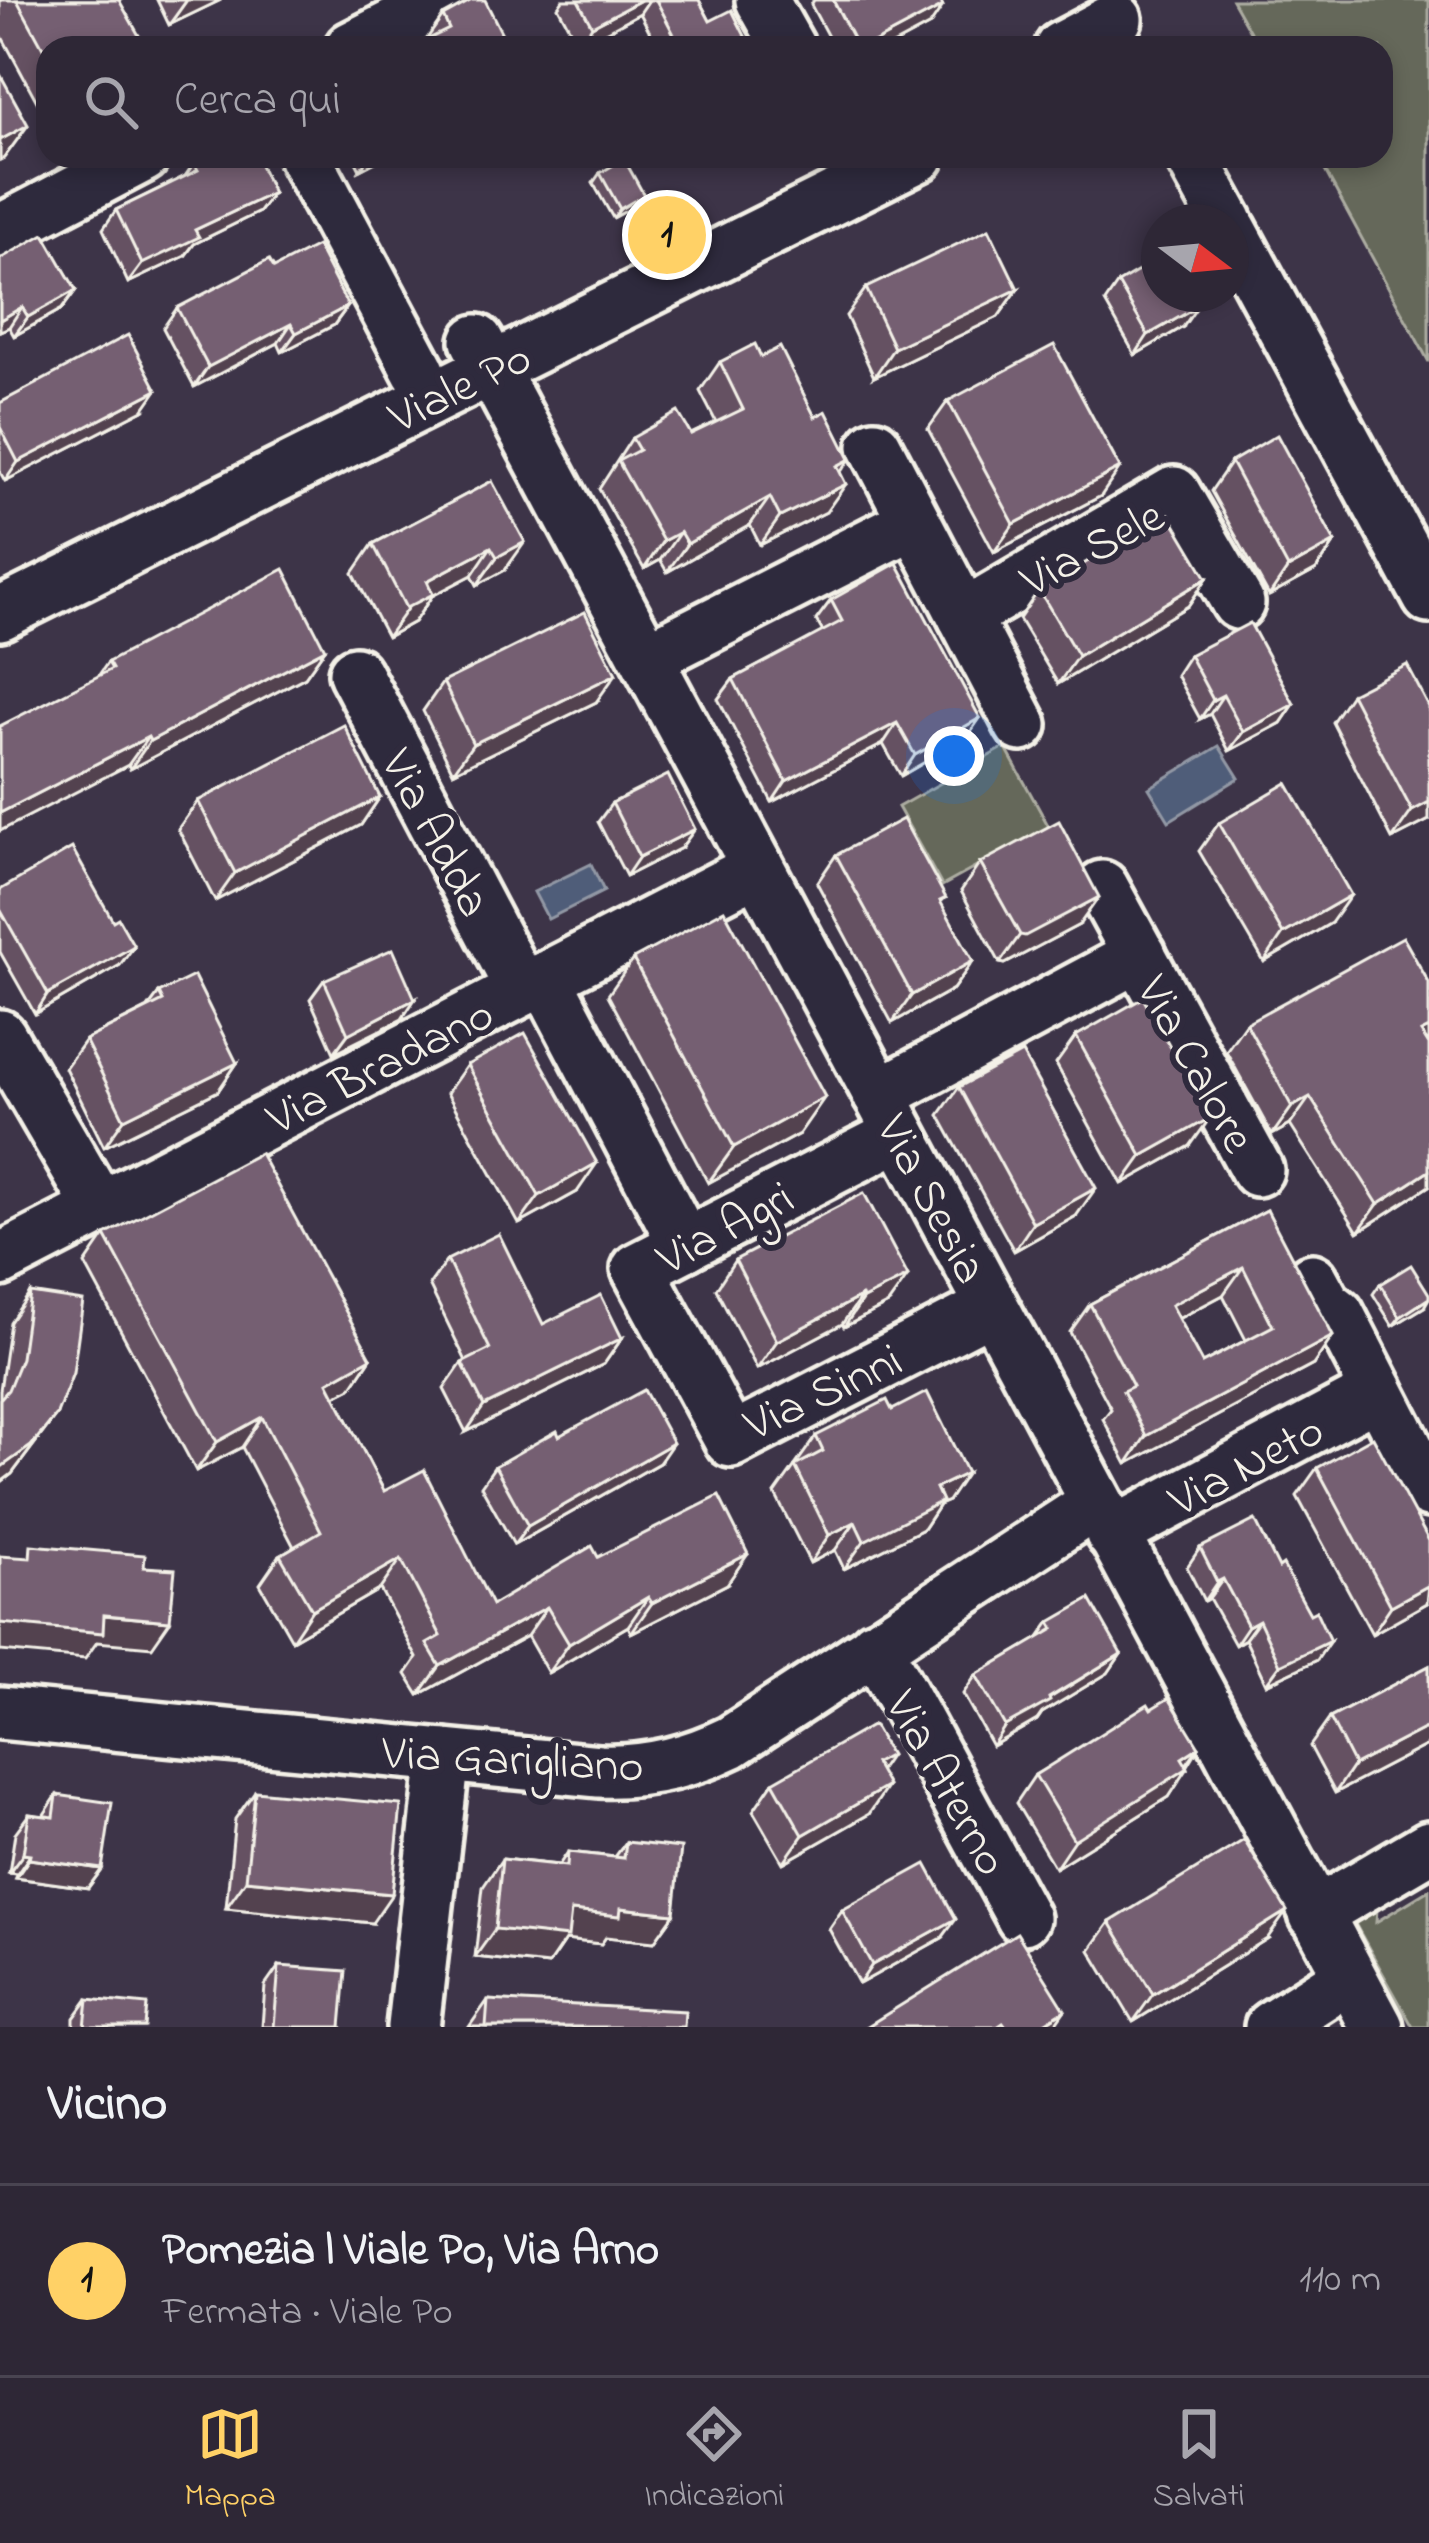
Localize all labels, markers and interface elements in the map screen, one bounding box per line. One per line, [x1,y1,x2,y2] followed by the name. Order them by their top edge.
[36,36,1393,168] search box
[78,69,144,135] icon: search
[174,69,341,135] text: Cerca qui
[628,190,706,280] pin: 1
[1141,204,1249,312] north arrow
[377,325,544,454] street label: Viale Po
[1008,483,1178,618] street label: Via Sele
[924,726,984,786] your location
[360,737,507,931] street label: Via Adda
[1116,963,1271,1167] street label: Via Calore
[255,981,507,1156] street label: Via Bradano
[855,1102,1003,1297] street label: Via Sesia
[644,1165,808,1297] street label: Via Agri
[733,1328,915,1462] street label: Via Sinni
[1157,1397,1337,1538] street label: Via Neto
[865,1678,1024,1890] street label: Via Aterno
[379,1720,645,1805] street label: Via Garigliano
[48,2068,167,2143] text: Vicino
[162,2219,659,2285] text: Pomezia | Viale Po, Via Arno
[81,2252,93,2309] text: 1
[1299,2252,1381,2309] text: 110 m
[162,2285,453,2342] text: Fermata · Viale Po
[184,2401,276,2521] tab: Mappa
[644,2401,784,2521] tab: Indicazioni
[1153,2401,1245,2521] tab: Salvati

